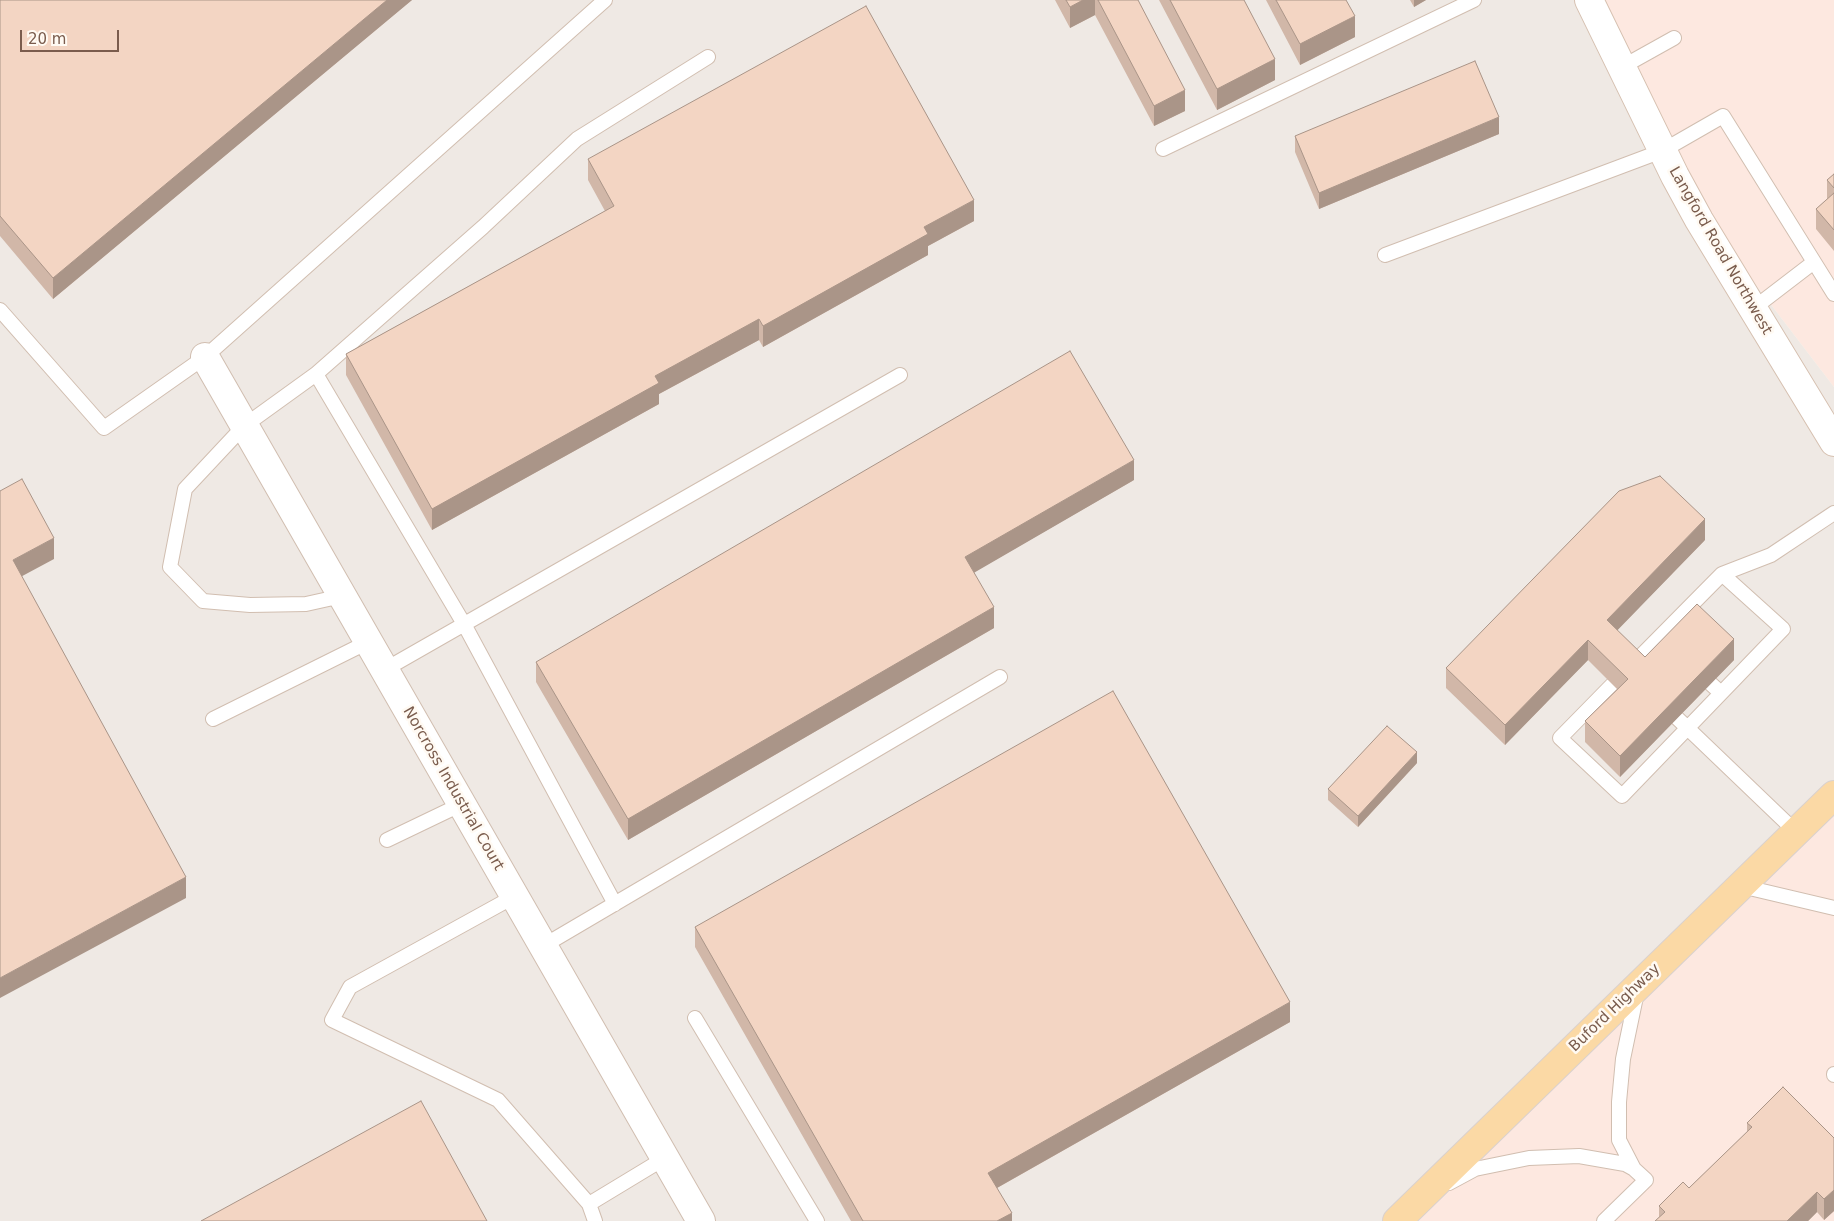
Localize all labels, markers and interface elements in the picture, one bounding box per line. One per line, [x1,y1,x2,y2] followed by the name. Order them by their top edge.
[22,20,121,52] scale bar
[28,30,66,48] text: 20 m
[1665,164,1775,338] street label: Langford Road Northwest
[399,704,507,874] street label: Norcross Industrial Court
[1566,960,1664,1056] street label: Buford Highway

